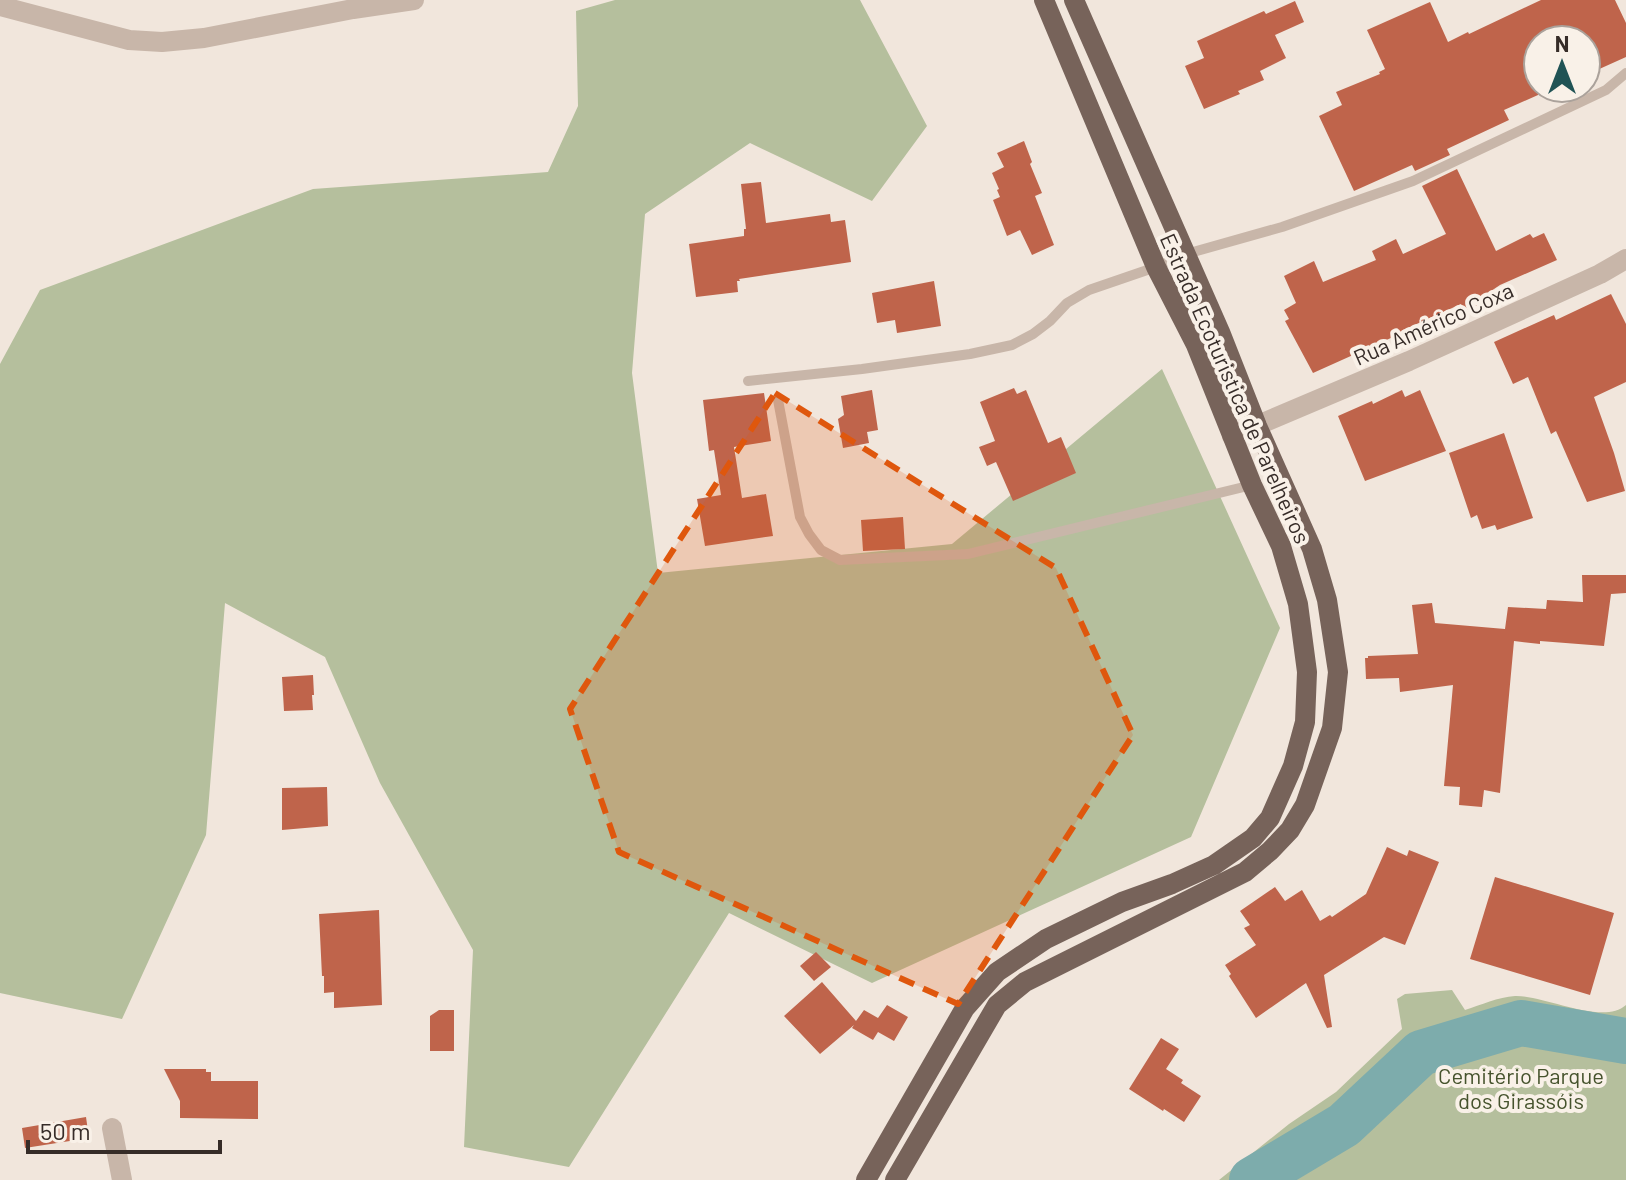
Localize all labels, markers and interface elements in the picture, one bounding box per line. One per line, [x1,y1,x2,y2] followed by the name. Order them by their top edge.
[1522,24,1602,104] north arrow
[1555,30,1569,56] text: N
[1156,229,1316,547] street label: Estrada Ecoturistica de Parelheiros
[1349,276,1517,370] street label: Rua Américo Coxa
[1438,1062,1604,1113] park label: Cemitério Parque dos Girassóis
[28,1104,220,1154] scale bar
[40,1116,91,1145] text: 50 m

